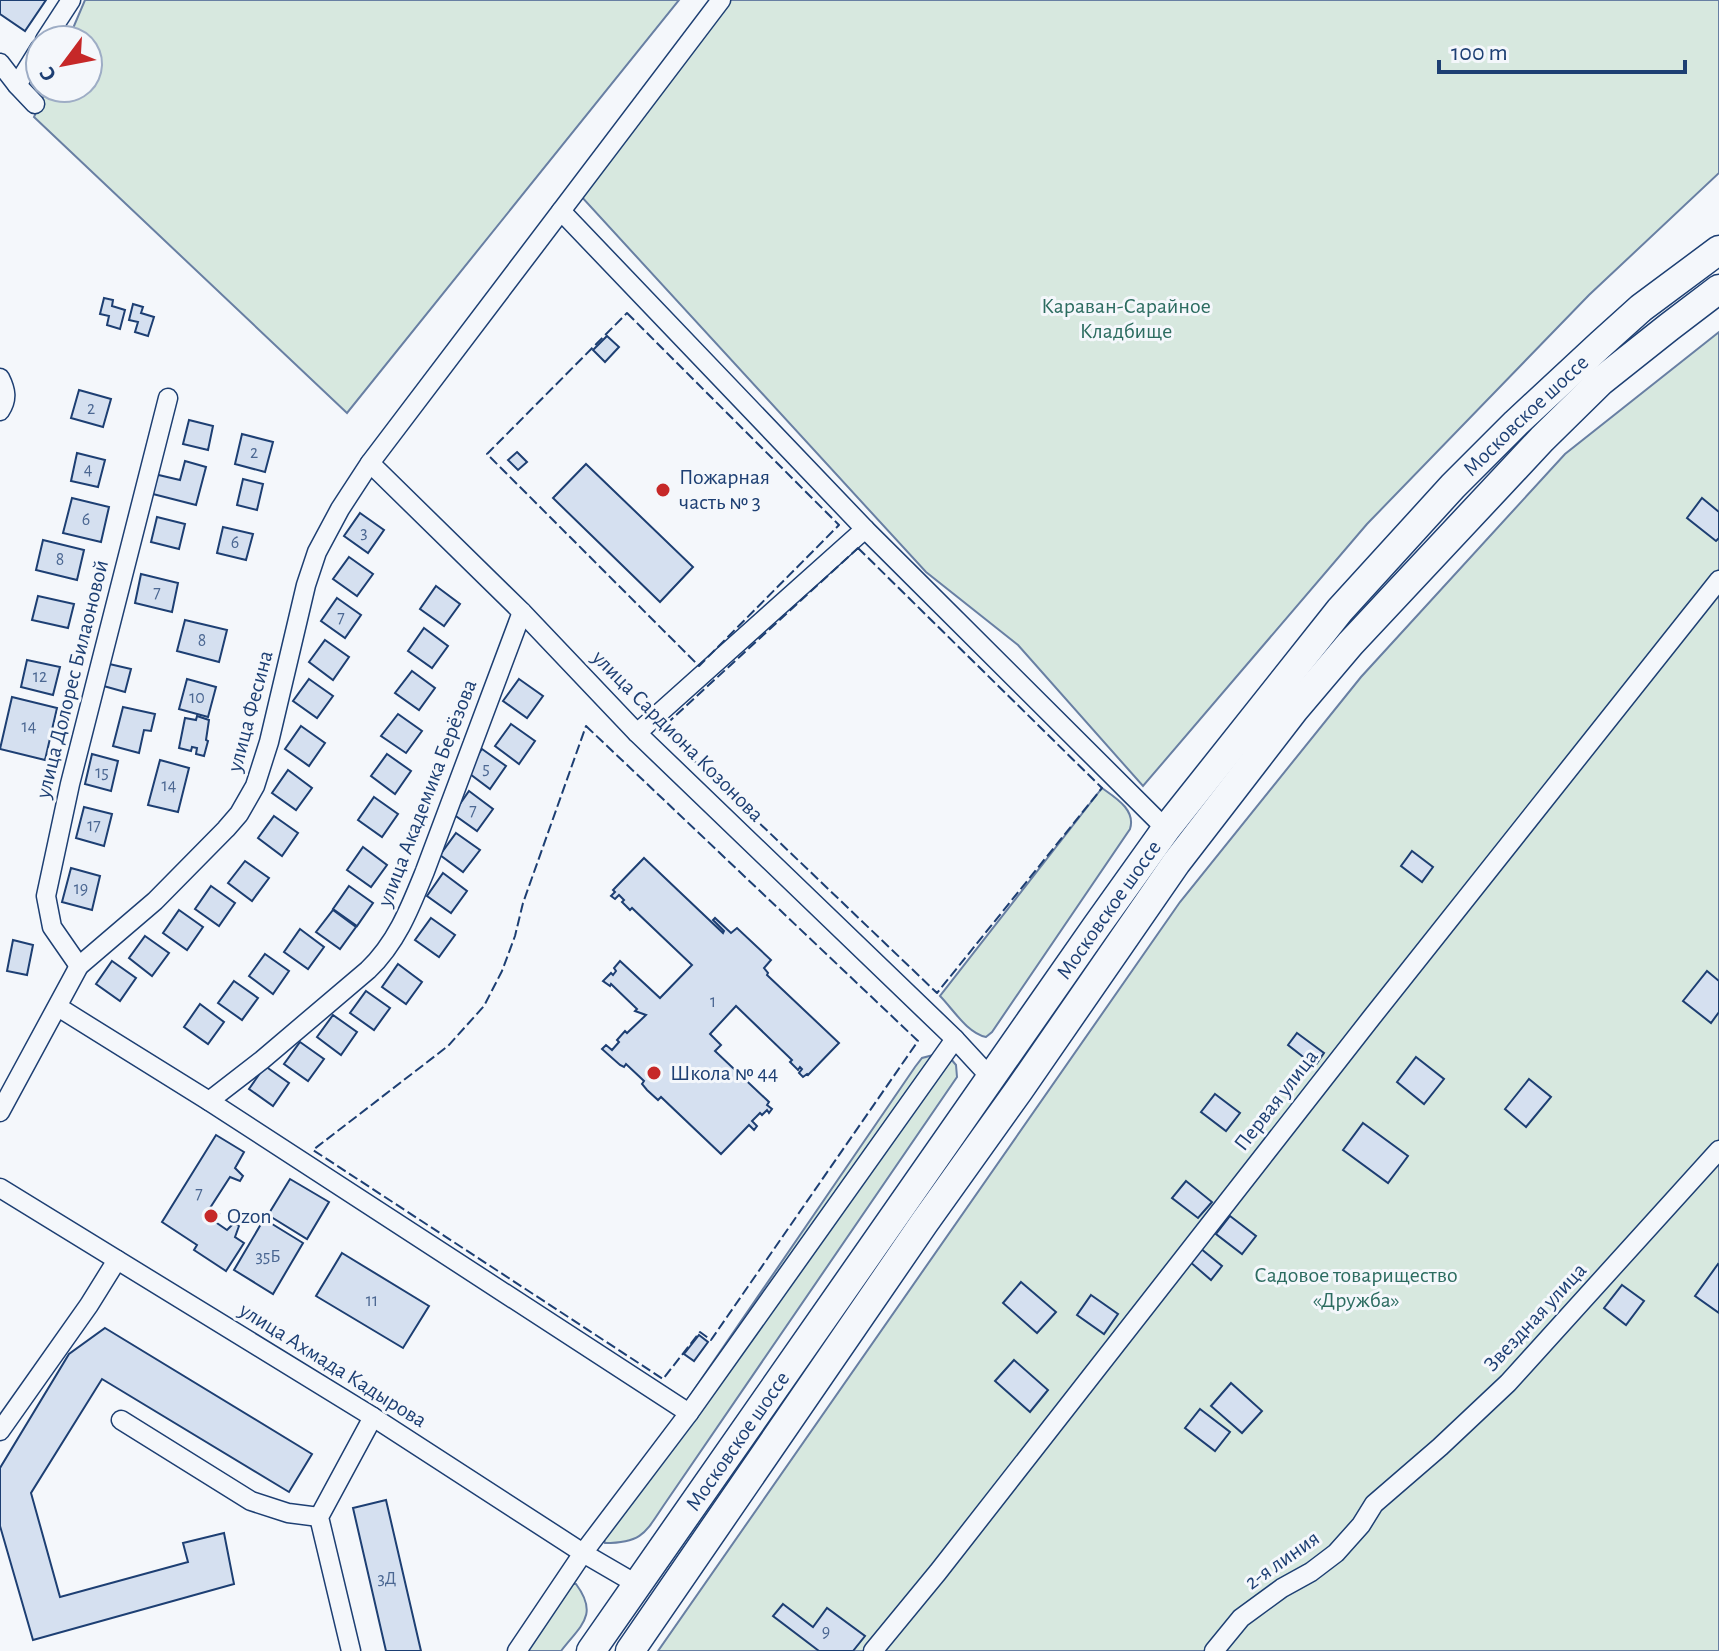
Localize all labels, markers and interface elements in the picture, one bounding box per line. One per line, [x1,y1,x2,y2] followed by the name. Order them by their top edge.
[24,24,104,104] north arrow
[1439,24,1685,74] scale bar
[1451,41,1508,65] text: 100 m
[35,63,60,85] text: С
[1041,295,1211,342] park label: Караван-Сарайное Кладбище
[1459,351,1593,480] street label: Московское шоссе
[87,400,95,418] house number: 2
[250,444,258,462] house number: 2
[84,461,93,479] house number: 4
[679,466,770,513] place label: Пожарная часть № 3
[654,481,672,499] marker: Пожарная часть № 3
[82,511,90,529] house number: 6
[360,524,368,542] house number: 3
[231,534,239,552] house number: 6
[56,551,64,569] house number: 8
[31,558,112,801] street label: улица Долорес Билаоновой
[153,584,161,602] house number: 7
[337,609,345,627] house number: 7
[198,632,206,650] house number: 8
[587,645,768,826] street label: улица Сардиона Козонова
[223,648,277,775] street label: улица Фесина
[33,668,47,686] house number: 12
[373,676,480,910] street label: улица Академика Берёзова
[189,689,205,707] house number: 10
[22,718,37,736] house number: 14
[482,760,490,778] house number: 5
[95,764,109,782] house number: 15
[162,777,177,795] house number: 14
[469,802,477,820] house number: 7
[87,817,101,835] house number: 17
[1052,836,1165,983] street label: Московское шоссе
[74,880,88,898] house number: 19
[710,993,716,1011] house number: 1
[1230,1045,1322,1155] street label: Первая улица
[670,1062,778,1084] place label: Школа № 44
[645,1064,663,1082] marker: Школа № 44
[195,1185,203,1203] house number: 7
[227,1205,272,1227] place label: Ozon
[202,1207,220,1225] marker: Ozon
[255,1248,281,1266] house number: 35Б
[1480,1259,1590,1375] street label: Звездная улица
[1254,1264,1458,1311] park label: Садовое товарищество «Дружба»
[366,1292,378,1310] house number: 11
[235,1298,430,1432] street label: улица Ахмада Кадырова
[681,1367,793,1515] street label: Московское шоссе
[1241,1527,1323,1593] street label: 2-я линия
[377,1570,397,1588] house number: 3Д
[822,1623,830,1641] house number: 9

